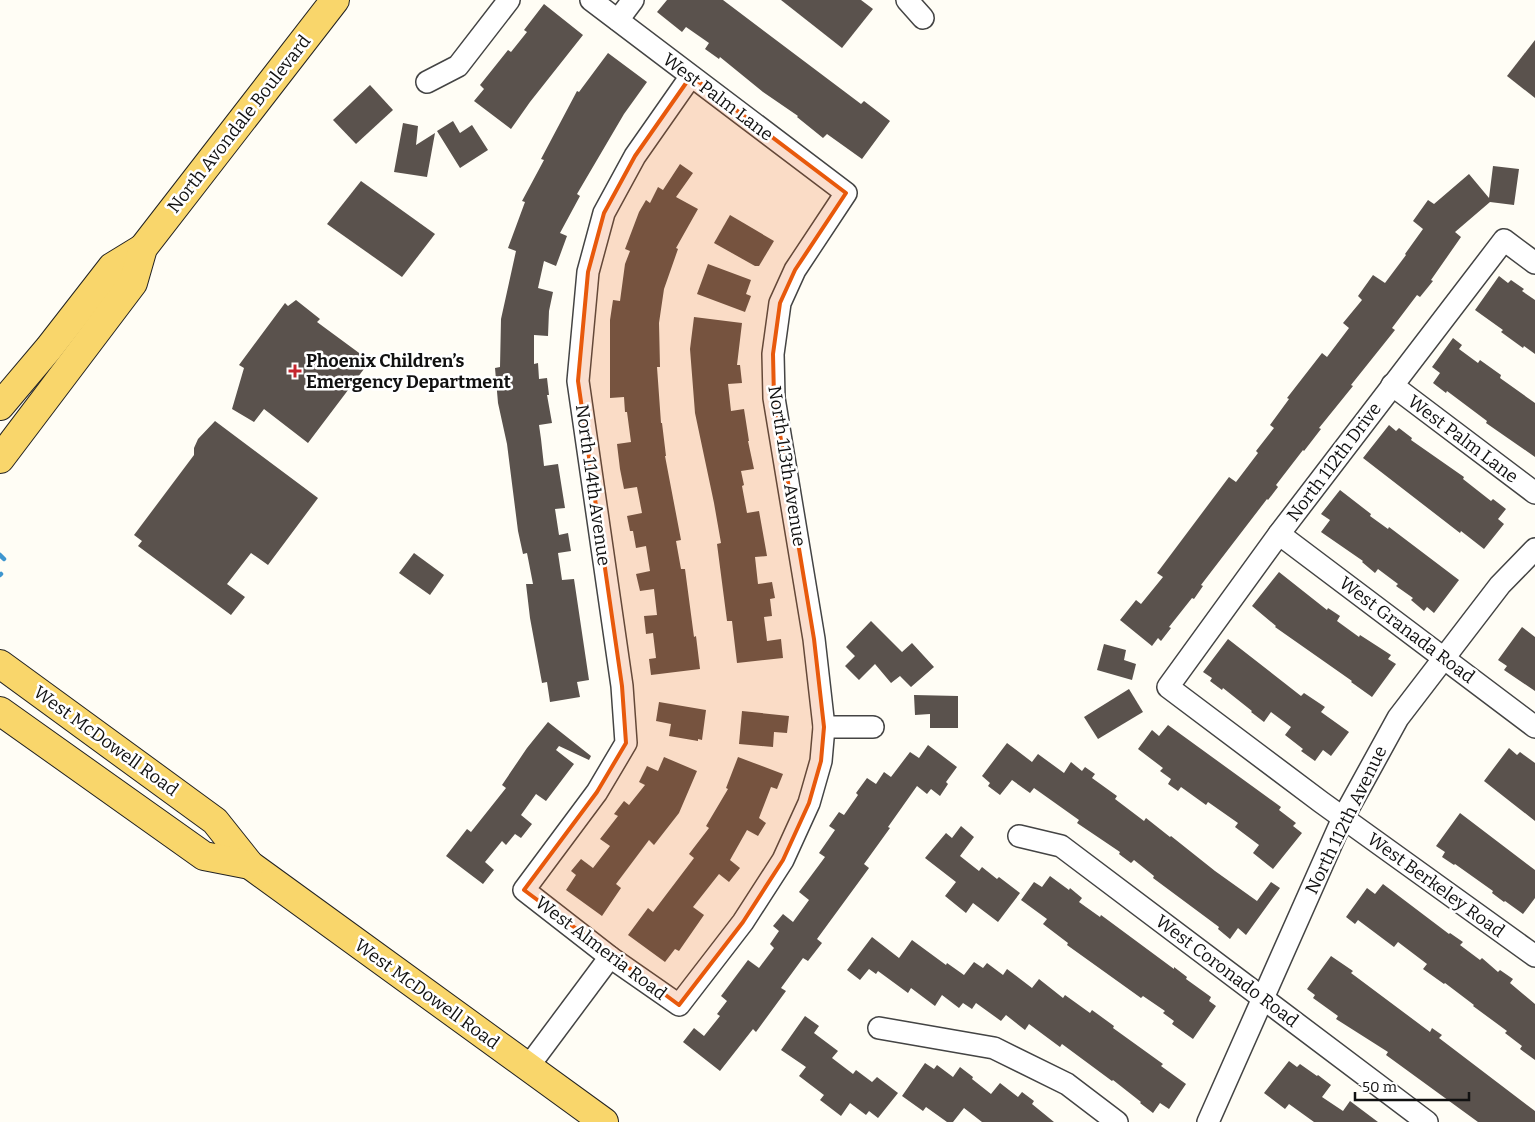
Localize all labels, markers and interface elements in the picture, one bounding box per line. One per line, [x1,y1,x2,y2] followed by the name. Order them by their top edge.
[163,30,316,217] street label: North Avondale Boulevard
[658,48,778,146] street label: West Palm Lane
[306,350,511,393] place label: Phoenix Children’s Emergency Department
[288,364,302,378] marker: Phoenix Children’s Emergency Department
[763,384,811,548] street label: North 113th Avenue
[1403,390,1523,488] street label: West Palm Lane
[1282,398,1386,526] street label: North 112th Drive
[571,403,615,567] street label: North 114th Avenue
[1335,572,1479,688] street label: West Granada Road
[29,681,183,801] street label: West McDowell Road
[1301,742,1391,898] street label: North 112th Avenue
[1363,828,1509,942] street label: West Berkeley Road
[531,891,671,1005] street label: West Almeria Road
[1151,910,1303,1032] street label: West Coronado Road
[350,934,504,1054] street label: West McDowell Road
[1355,1070,1469,1102] scale bar
[1362,1078,1398,1096] text: 50 m

